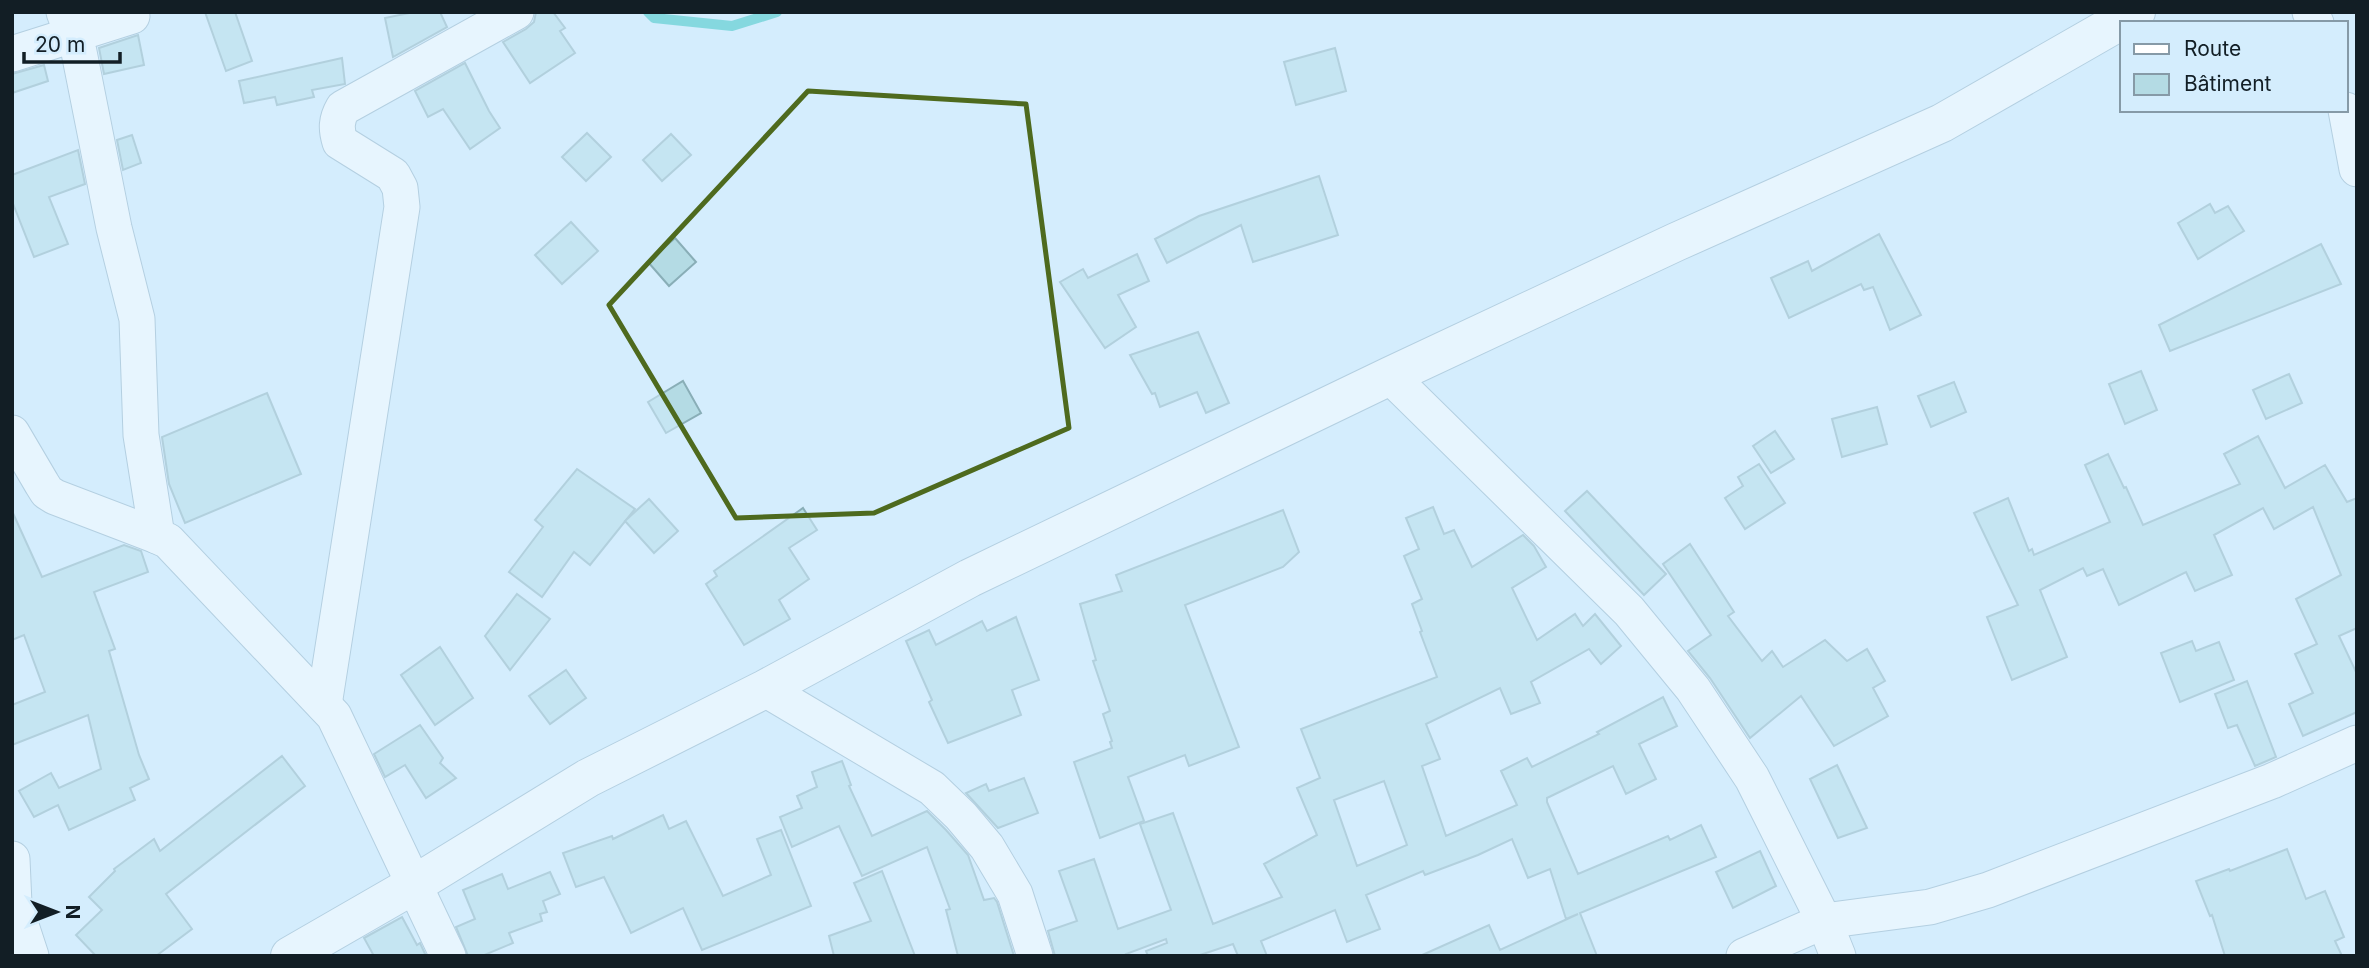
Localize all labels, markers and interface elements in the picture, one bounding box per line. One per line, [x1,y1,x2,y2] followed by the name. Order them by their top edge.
[24,21,121,65] scale bar
[2120,21,2348,112] legend
[35,32,85,57] text: 20 m
[2184,36,2241,61] text: Route
[2184,71,2272,96] text: Bâtiment
[21,877,91,947] north arrow
[61,905,84,919] text: N

